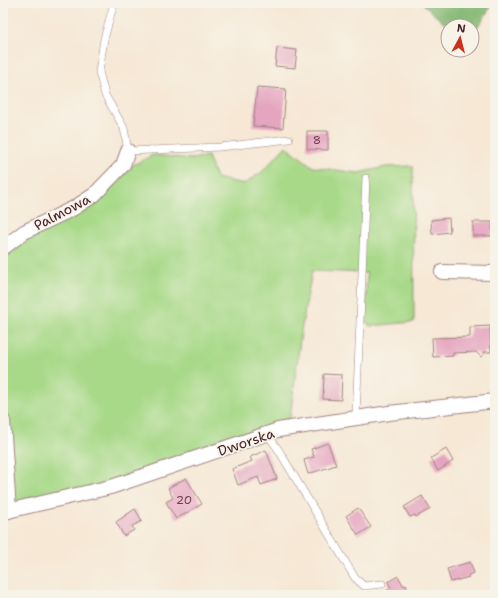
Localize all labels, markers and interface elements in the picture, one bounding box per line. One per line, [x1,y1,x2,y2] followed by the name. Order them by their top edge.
[440,18,480,58] north arrow
[456,21,467,37] text: N
[313,132,321,148] house number: 8
[31,190,94,234] street label: Palmowa
[215,424,277,460] street label: Dworska
[176,492,192,508] house number: 20

